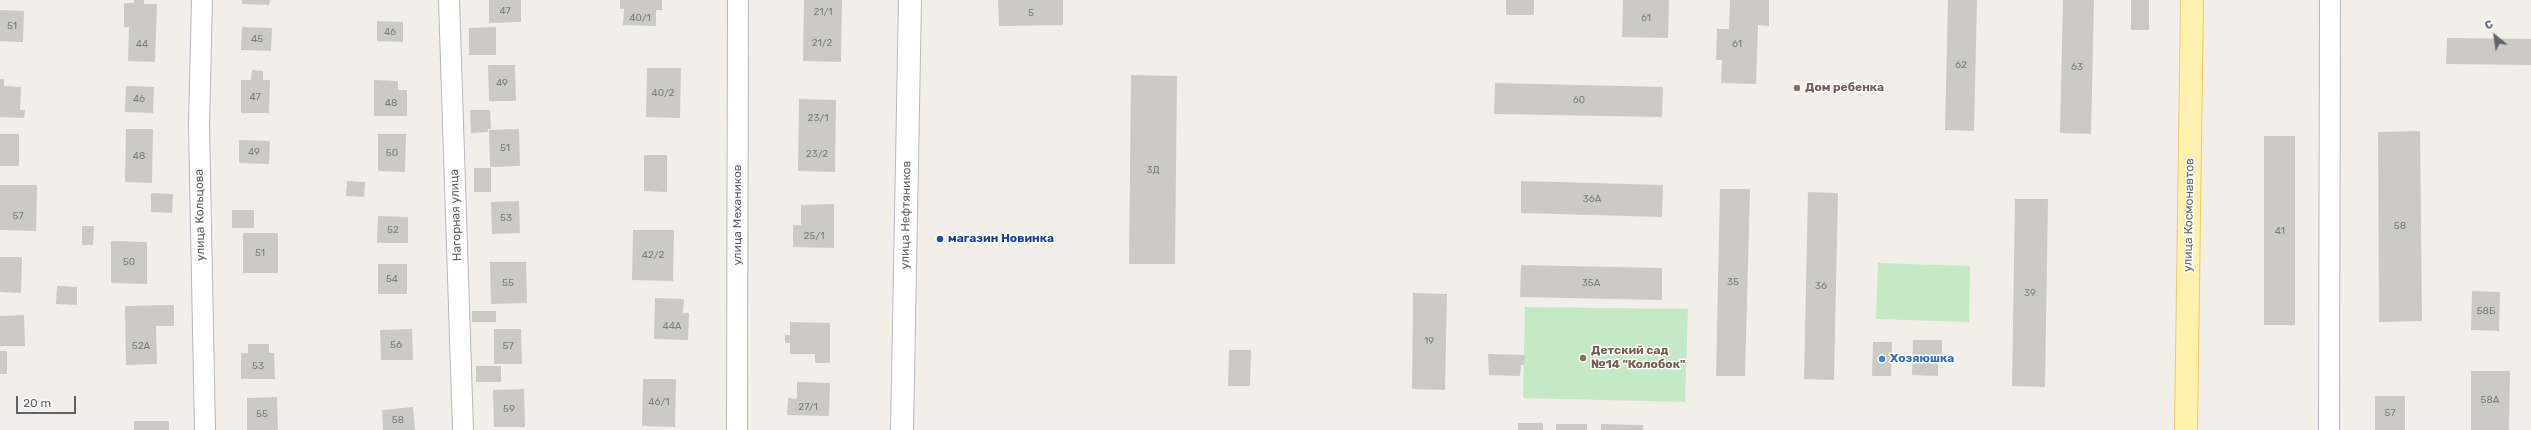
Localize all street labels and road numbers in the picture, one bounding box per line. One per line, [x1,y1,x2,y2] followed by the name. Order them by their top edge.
[2181,158,2197,272] street label: улица Космонавтов
[898,161,914,269] street label: улица Нефтяников
[731,164,745,266] street label: улица Механиков
[192,169,208,261] street label: улица Кольцова
[447,169,465,261] street label: Нагорная улица

